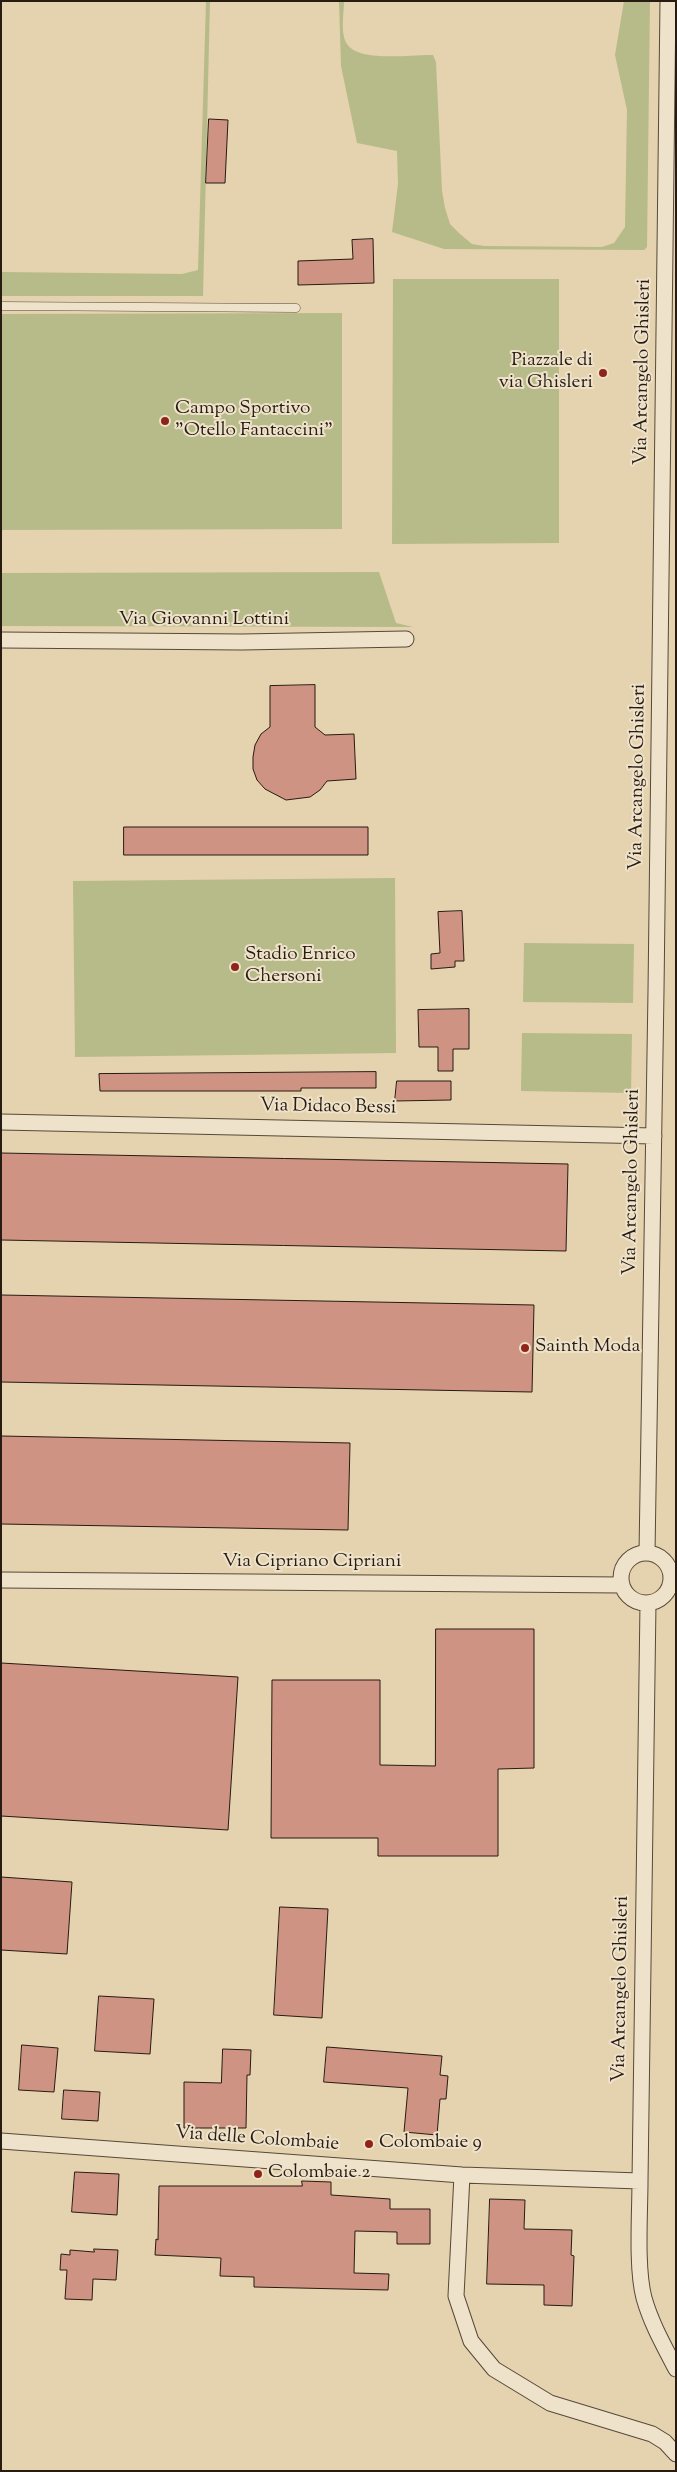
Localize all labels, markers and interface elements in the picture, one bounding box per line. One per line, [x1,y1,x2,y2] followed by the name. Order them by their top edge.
[631,279,657,465] street label: Via Arcangelo Ghisleri
[499,351,593,395] place label: Piazzale di via Ghisleri
[597,367,609,379] marker: Piazzale di via Ghisleri
[175,399,333,443] place label: Campo Sportivo "Otello Fantaccini"
[159,415,171,427] marker: Campo Sportivo "Otello Fantaccini"
[119,610,289,632] street label: Via Giovanni Lottini
[626,684,652,870] street label: Via Arcangelo Ghisleri
[245,945,356,989] place label: Stadio Enrico Chersoni
[229,961,241,973] marker: Stadio Enrico Chersoni
[620,1089,646,1275] street label: Via Arcangelo Ghisleri
[260,1095,396,1121] street label: Via Didaco Bessi
[535,1337,640,1359] place label: Sainth Moda
[519,1342,531,1354] marker: Sainth Moda
[223,1552,401,1574] street label: Via Cipriano Cipriani
[609,1896,635,2082] street label: Via Arcangelo Ghisleri
[174,2123,340,2157] street label: Via delle Colombaie
[379,2133,482,2155] place label: Colombaie 9
[363,2138,375,2150] marker: Colombaie 9
[268,2163,370,2185] place label: Colombaie 2
[252,2168,264,2180] marker: Colombaie 2

